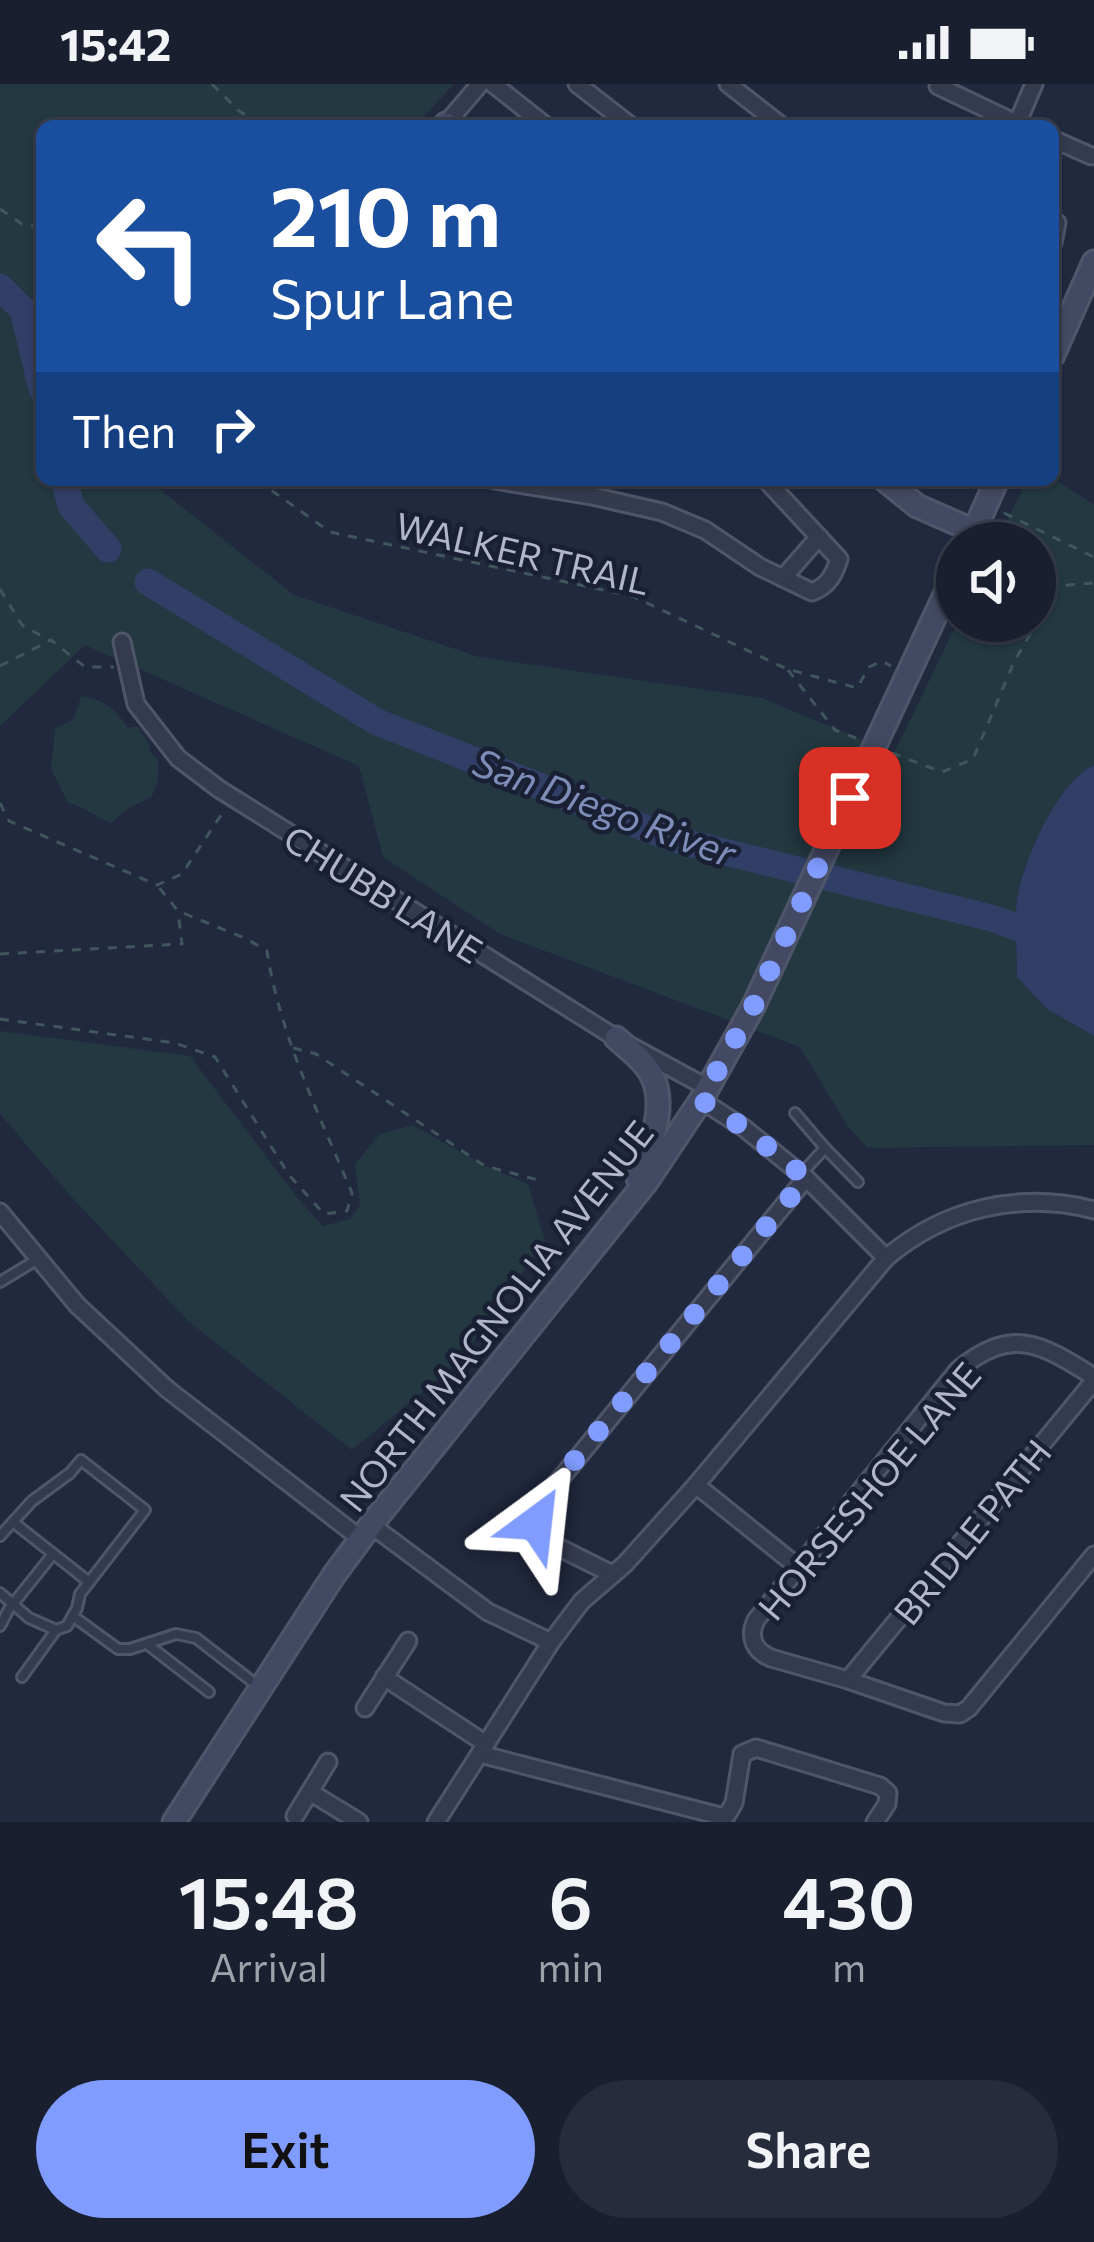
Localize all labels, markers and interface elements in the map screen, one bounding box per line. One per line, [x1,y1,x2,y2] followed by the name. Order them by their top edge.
[60,15,171,70] text: 15:42
[270,162,501,264] text: 210 m
[72,168,228,324] icon: left
[270,264,514,330] text: Spur Lane
[200,396,266,462] icon: right
[72,402,176,457] text: Then
[392,501,654,603] street label: WALKER TRAIL
[936,522,1056,642] map controls
[936,522,1056,642] button: sound
[467,736,744,876] water label: San Diego River
[799,747,901,849] pin
[817,765,883,831] icon: arrive
[277,815,491,971] street label: CHUBB LANE
[329,1111,661,1519] street label: NORTH MAGNOLIA AVENUE
[747,1352,989,1628] street label: HORSESHOE LANE
[883,1430,1059,1632] street label: BRIDLE PATH
[473,1460,599,1586] position arrow
[179,1856,359,1944] text: 15:48
[548,1856,593,1944] text: 6
[782,1856,915,1944] text: 430
[210,1942,328,1990] text: Arrival
[537,1942,604,1990] text: min
[832,1942,866,1990] text: m
[36,2080,535,2218] button: Exit
[559,2080,1058,2218] button: Share

